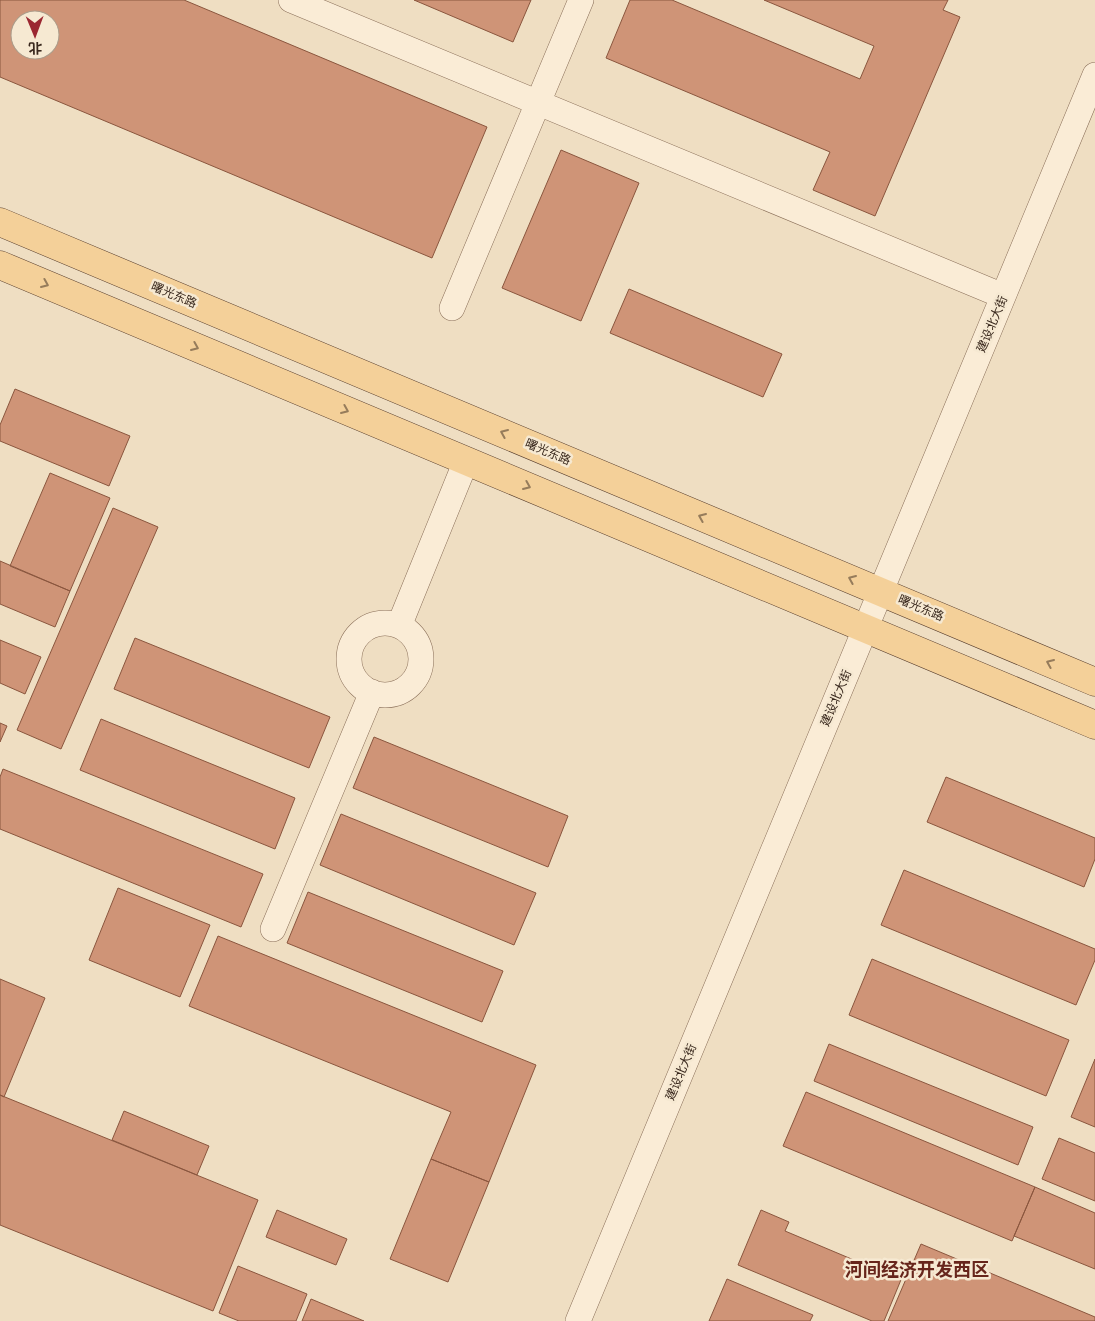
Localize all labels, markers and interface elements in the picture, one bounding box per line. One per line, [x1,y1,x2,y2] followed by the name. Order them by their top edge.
[10,10,60,60] north arrow
[28,40,42,56] text: 北
[40,277,49,288] one-way arrow
[149,279,199,311] street label: 曙光东路
[974,294,1010,354] street label: 建设北大街
[190,340,199,351] one-way arrow
[340,403,349,414] one-way arrow
[500,429,509,440] one-way arrow
[523,436,573,468] street label: 曙光东路
[522,480,531,490] one-way arrow
[698,512,707,523] one-way arrow
[848,575,857,586] one-way arrow
[896,592,946,624] street label: 曙光东路
[1046,659,1055,669] one-way arrow
[818,668,854,728] street label: 建设北大街
[663,1042,699,1102] street label: 建设北大街
[845,1260,989,1280] district label: 河间经济开发西区

